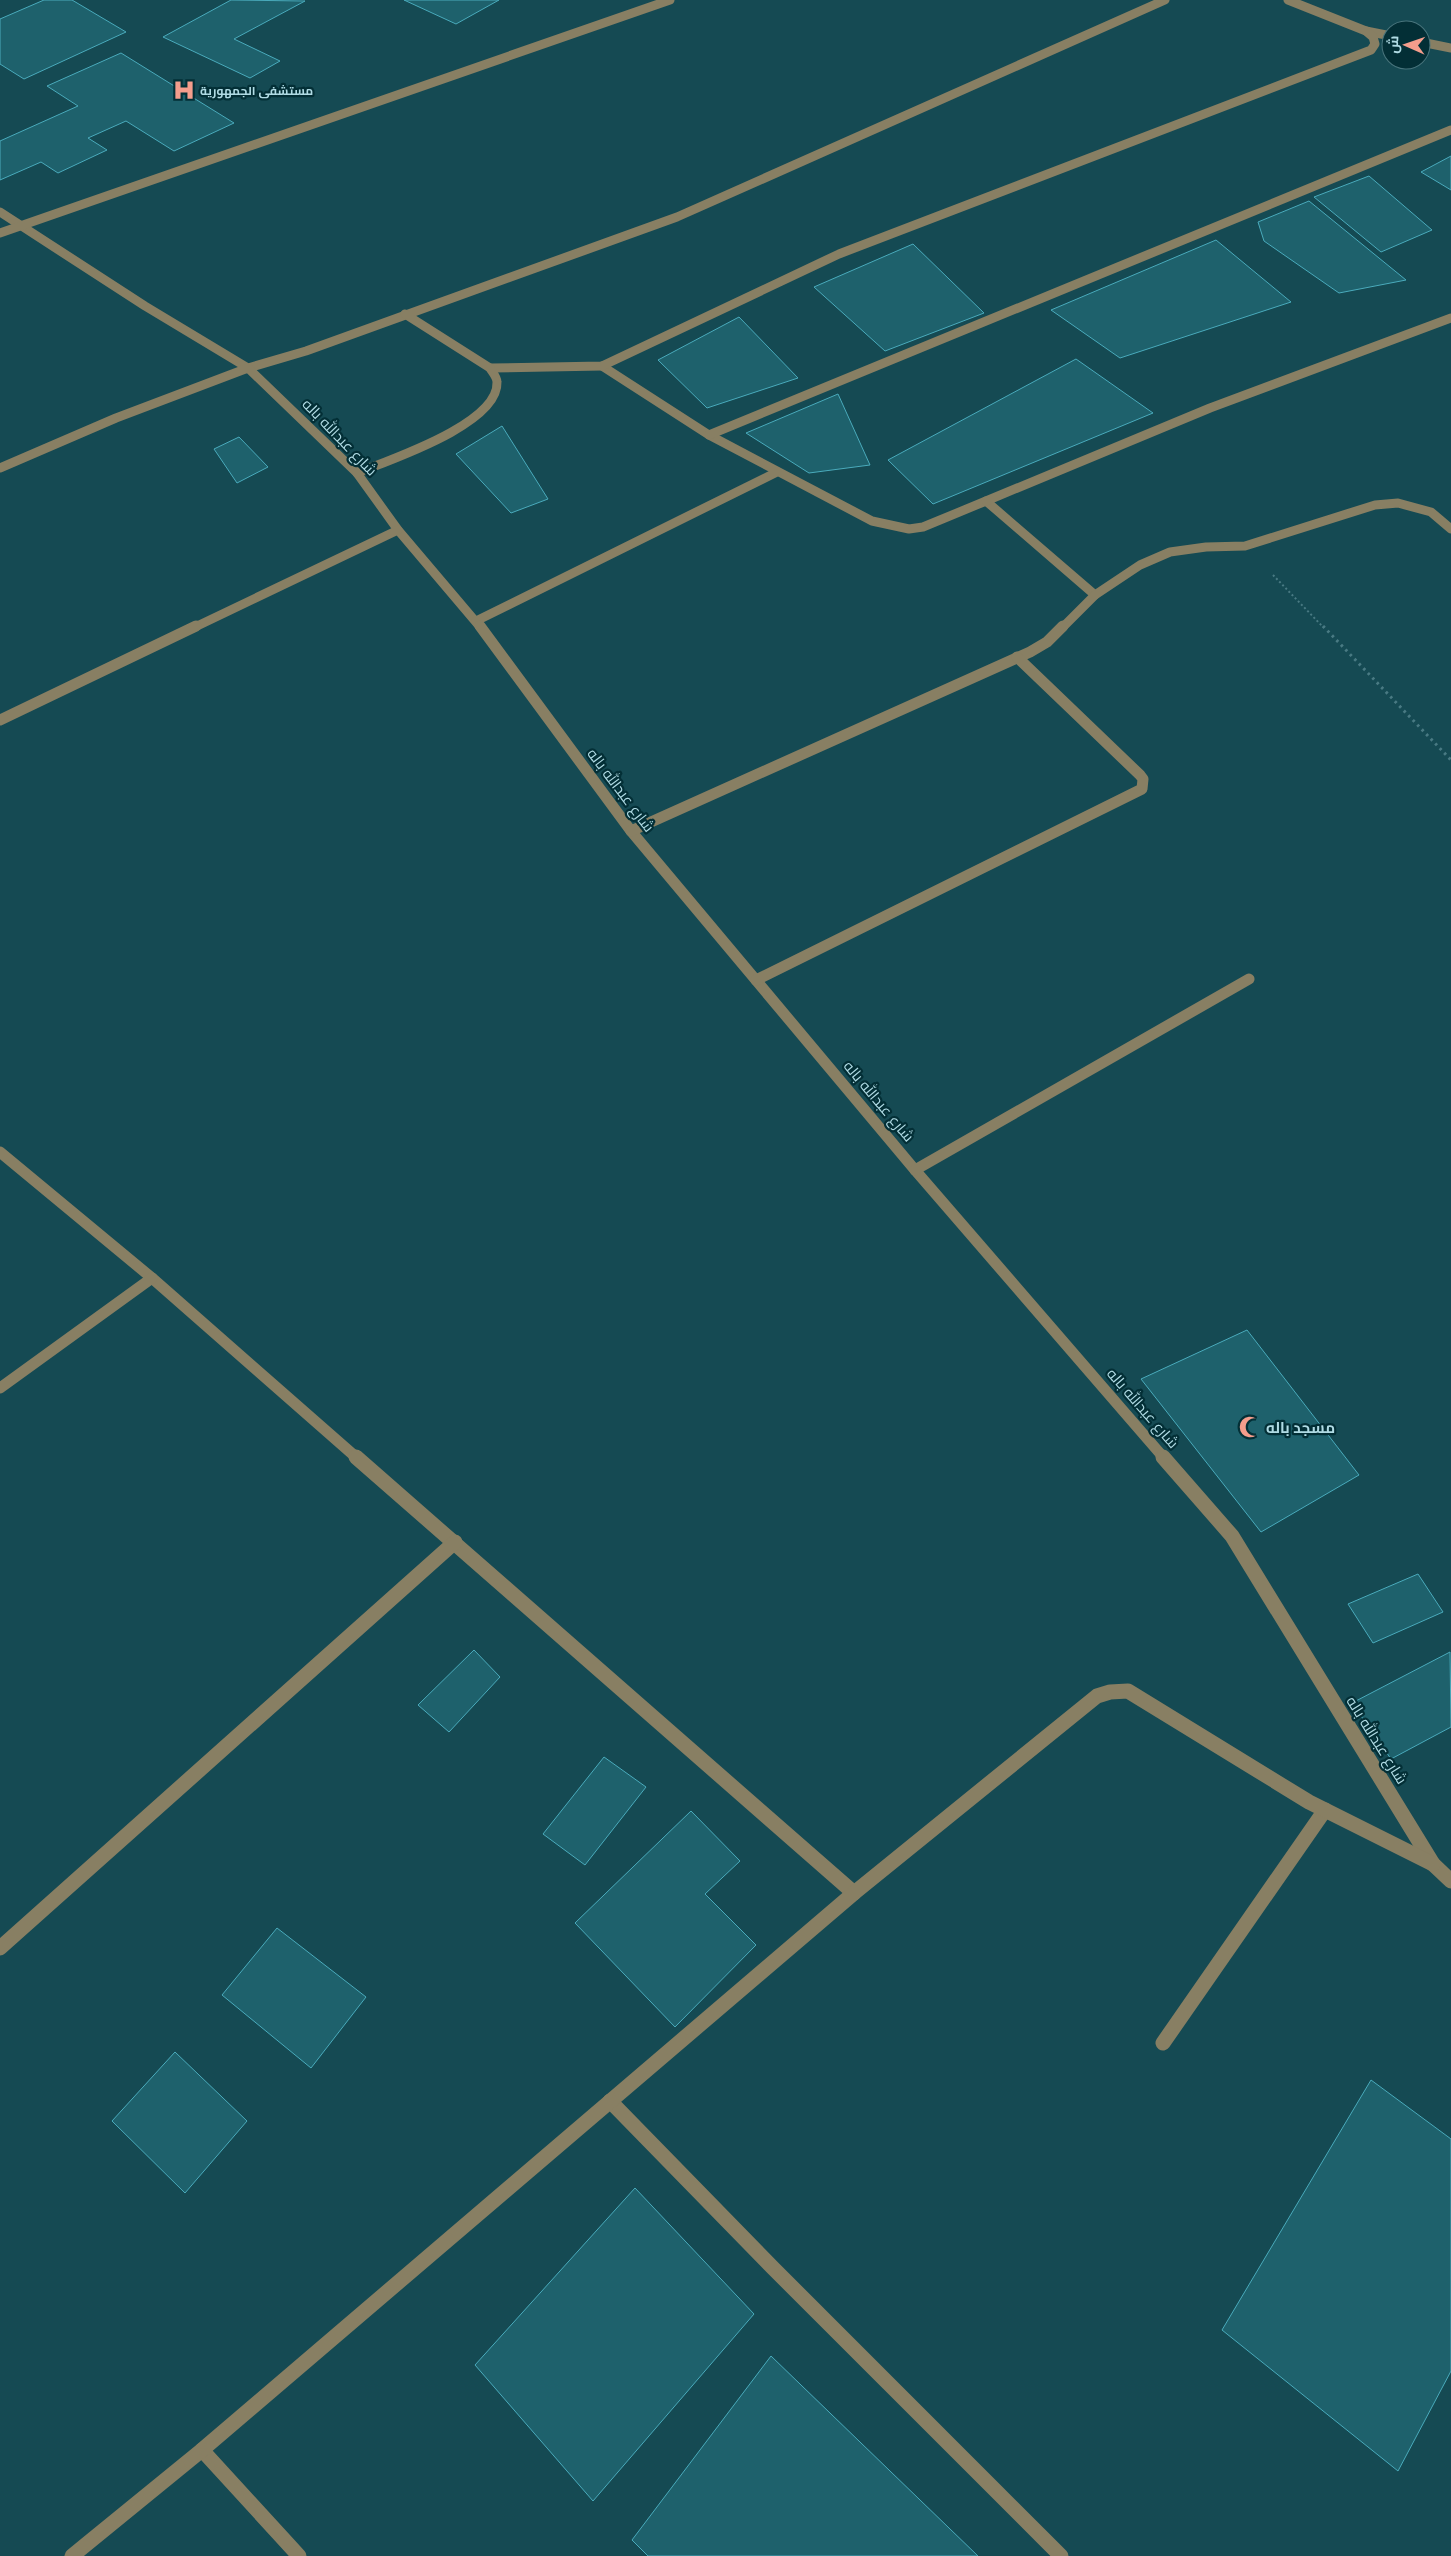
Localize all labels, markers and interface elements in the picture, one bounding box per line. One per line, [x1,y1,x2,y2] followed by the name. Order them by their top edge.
[1381,20,1431,70] north arrow
[1384,35,1402,54] text: ش
[171,77,197,103] hospital icon: مستشفى الجمهورية
[200,83,313,99] place label: مستشفى الجمهورية
[297,394,382,481] street label: شارع عبدالله باله
[582,744,659,837] street label: شارع عبدالله باله
[838,1057,918,1147] street label: شارع عبدالله باله
[1102,1364,1183,1453] street label: شارع عبدالله باله
[1237,1414,1263,1440] mosque icon: مسجد باله
[1266,1418,1335,1437] place label: مسجد باله
[1341,1693,1412,1788] street label: شارع عبدالله باله

